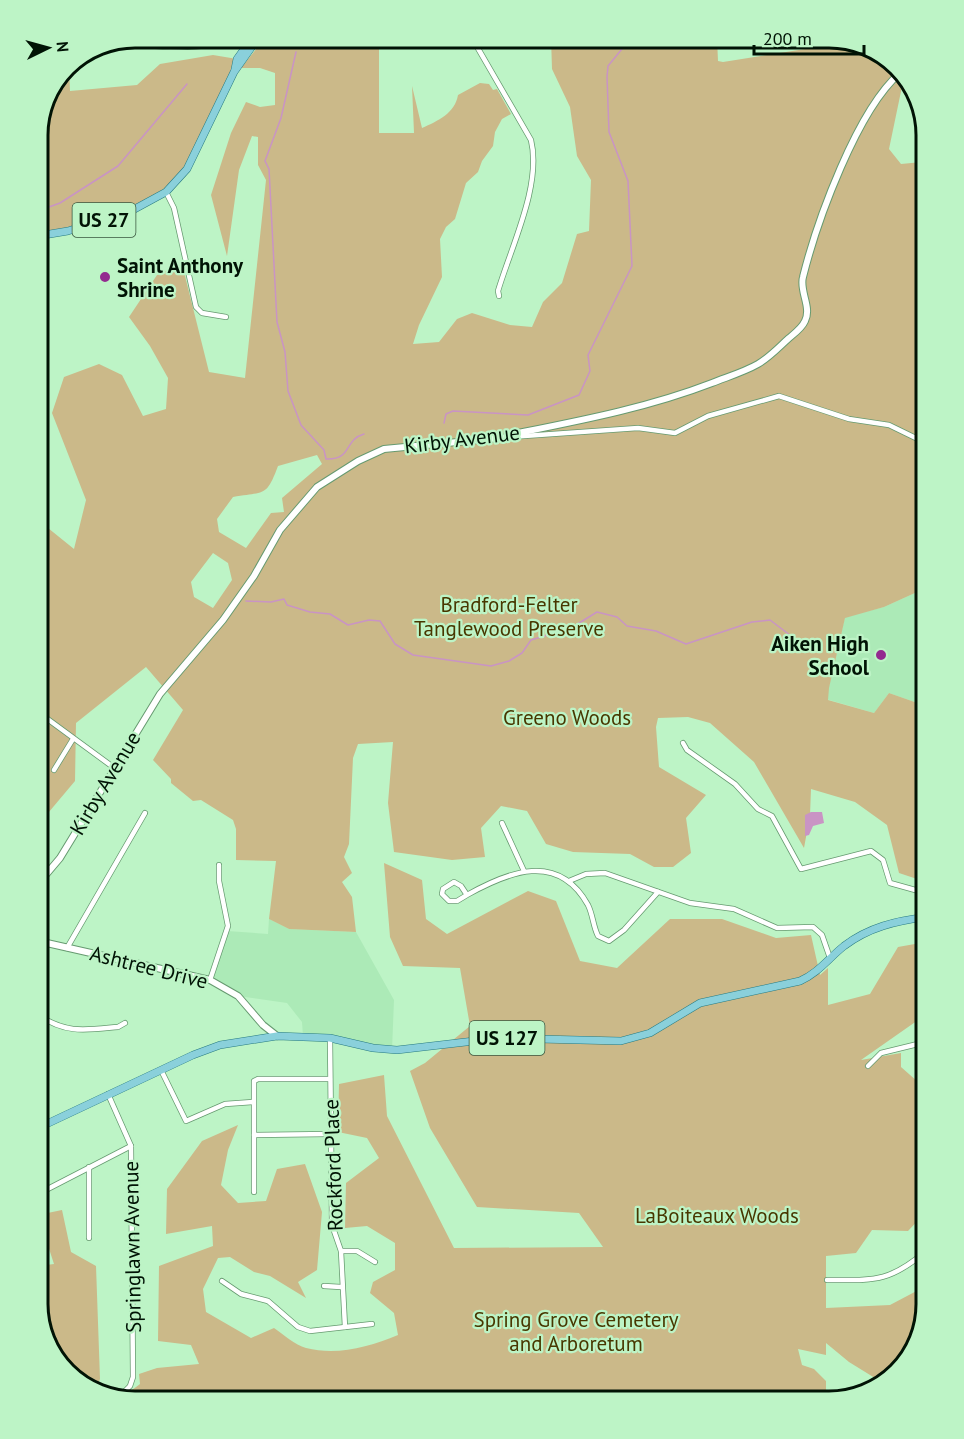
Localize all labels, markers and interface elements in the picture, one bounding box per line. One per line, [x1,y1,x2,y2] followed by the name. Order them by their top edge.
[18,18,78,78] north arrow
[754,18,864,56] scale bar
[763,27,812,50] text: 200 m
[53,41,73,53] text: N
[72,203,136,237] road number: US 27
[117,252,244,303] place label: Saint Anthony Shrine
[98,270,112,284] marker: Saint Anthony Shrine
[403,419,521,459] street label: Kirby Avenue
[414,591,604,642] park label: Bradford-Felter Tanglewood Preserve
[771,630,870,681] place label: Aiken High School
[874,648,888,662] marker: Aiken High School
[503,704,631,731] park label: Greeno Woods
[63,726,147,840] street label: Kirby Avenue
[87,939,211,995] street label: Ashtree Drive
[470,1021,544,1055] road number: US 127
[317,1099,349,1231] street label: Rockford Place
[117,1161,147,1333] street label: Springlawn Avenue
[635,1202,799,1229] park label: LaBoiteaux Woods
[474,1306,679,1357] park label: Spring Grove Cemetery and Arboretum

